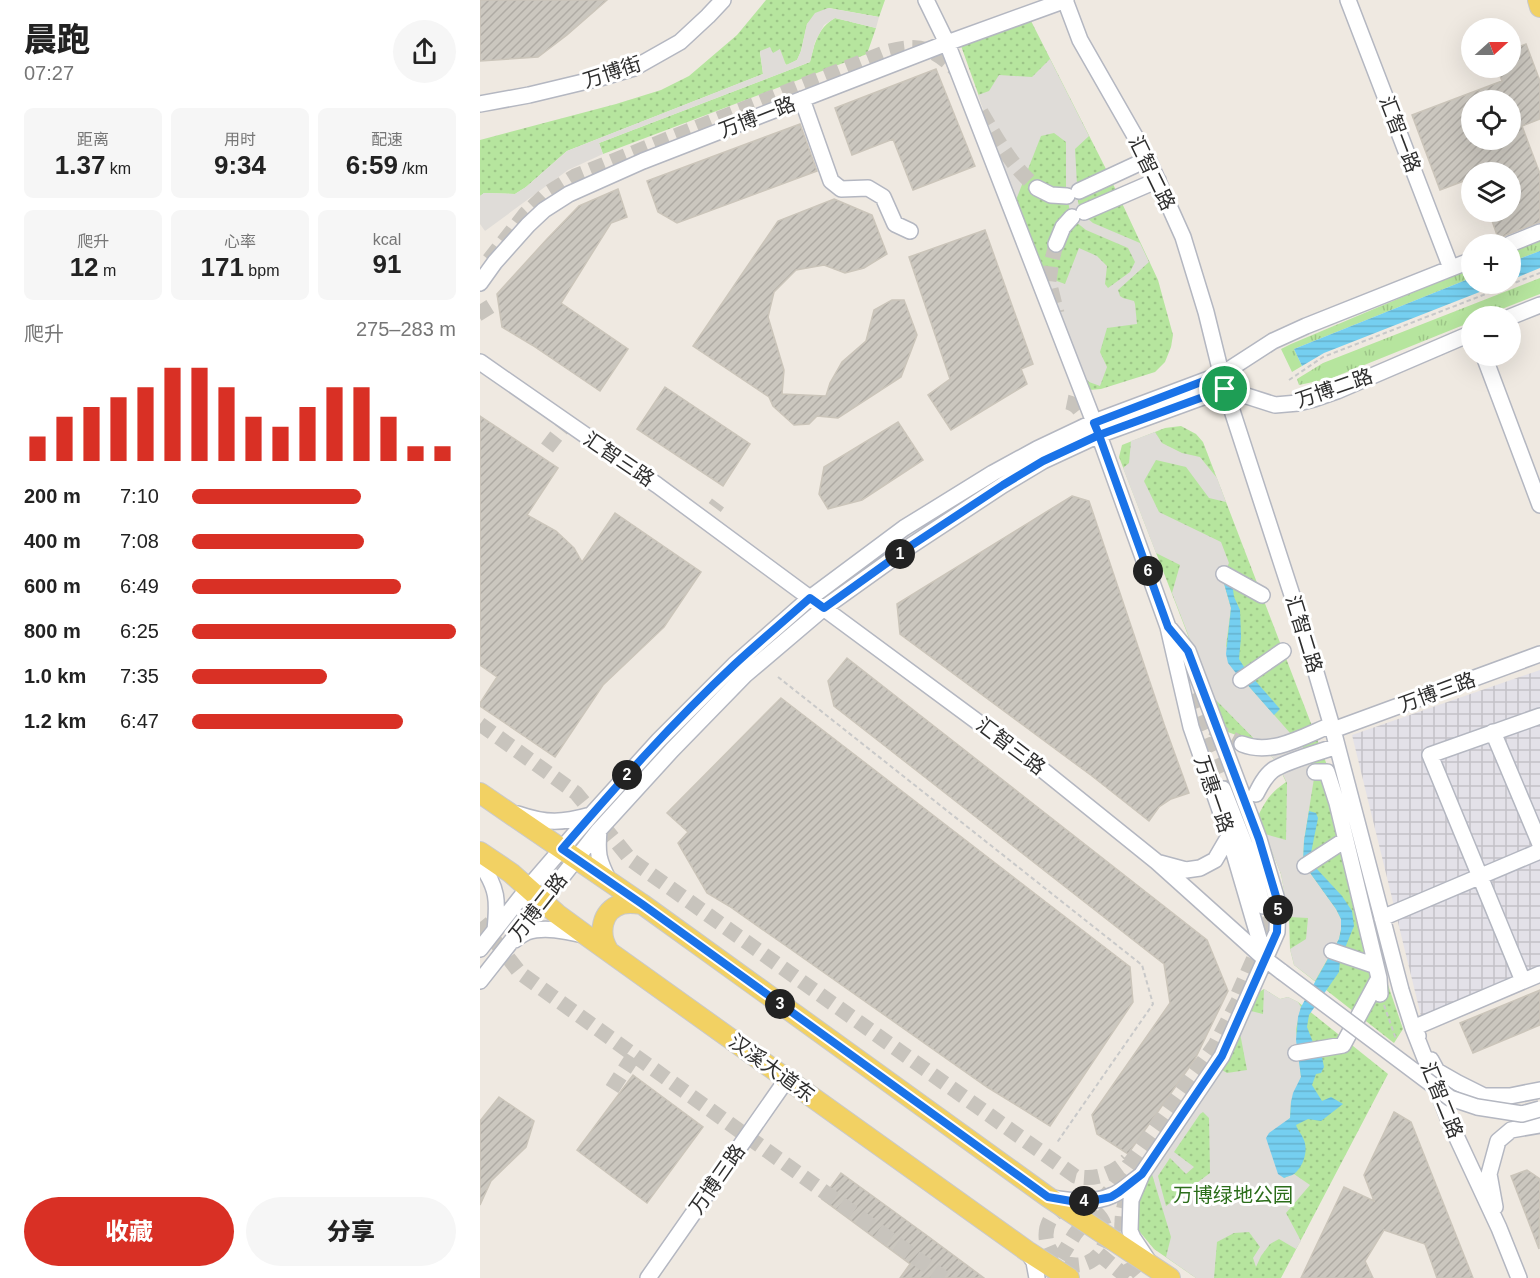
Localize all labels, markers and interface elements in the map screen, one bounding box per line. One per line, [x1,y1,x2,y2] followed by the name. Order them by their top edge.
[1461,18,1521,78] north arrow
[1461,18,1521,366] map controls
[393,20,456,83] button: share
[24,21,90,58] text: 晨跑
[580,52,644,92] street label: 万博街
[24,62,74,84] text: 07:27
[1461,90,1521,150] button: locate
[716,92,798,142] street label: 万博一路
[1375,93,1425,175] street label: 汇智一路
[77,131,109,148] text: 距离
[224,131,256,148] text: 用时
[371,131,403,148] text: 配速
[1125,132,1179,214] street label: 汇智二路
[55,150,105,180] text: 1.37
[214,150,266,180] text: 9:34
[346,150,398,180] text: 6:59
[105,160,131,177] text: km
[398,160,428,177] text: /km
[1461,162,1521,222] button: layers
[373,231,401,248] text: kcal
[77,233,109,250] text: 爬升
[224,233,256,250] text: 心率
[1461,234,1521,294] button: +
[373,249,401,279] text: 91
[70,252,99,282] text: 12
[201,252,244,282] text: 171
[99,262,116,279] text: m
[244,262,279,279] text: bpm
[1461,306,1521,366] button: −
[356,318,456,340] text: 275–283 m
[24,323,64,345] text: 爬升
[1199,363,1250,414] pin
[1293,365,1375,411] street label: 万博二路
[1208,372,1241,405] icon: arrive
[580,428,658,490] street label: 汇智三路
[24,485,81,507] text: 200 m
[120,485,159,507] text: 7:10
[24,530,81,552] text: 400 m
[120,530,159,552] text: 7:08
[885,539,915,569] pin: 1
[896,545,904,562] text: 1
[1133,556,1163,586] pin: 6
[1144,562,1152,579] text: 6
[24,575,81,597] text: 600 m
[120,575,159,597] text: 6:49
[1282,593,1326,675] street label: 汇智二路
[24,620,81,642] text: 800 m
[120,620,159,642] text: 6:25
[24,665,86,687] text: 1.0 km
[120,665,159,687] text: 7:35
[1396,668,1478,716] street label: 万博三路
[24,710,86,732] text: 1.2 km
[120,710,159,732] text: 6:47
[972,713,1050,779] street label: 汇智三路
[1191,753,1237,835] street label: 万惠一路
[612,760,642,790] pin: 2
[623,766,631,783] text: 2
[505,869,571,945] street label: 万博二路
[1263,895,1293,925] pin: 5
[1274,901,1282,918] text: 5
[765,989,795,1019] pin: 3
[776,995,784,1012] text: 3
[725,1030,819,1106] street label: 汉溪大道东
[1417,1059,1467,1141] street label: 汇智二路
[685,1140,749,1218] street label: 万博三路
[1173,1184,1293,1206] park label: 万博绿地公园
[1069,1186,1099,1216] pin: 4
[1080,1192,1088,1209] text: 4
[24,1197,234,1266] button: 收藏
[246,1197,456,1266] button: 分享

